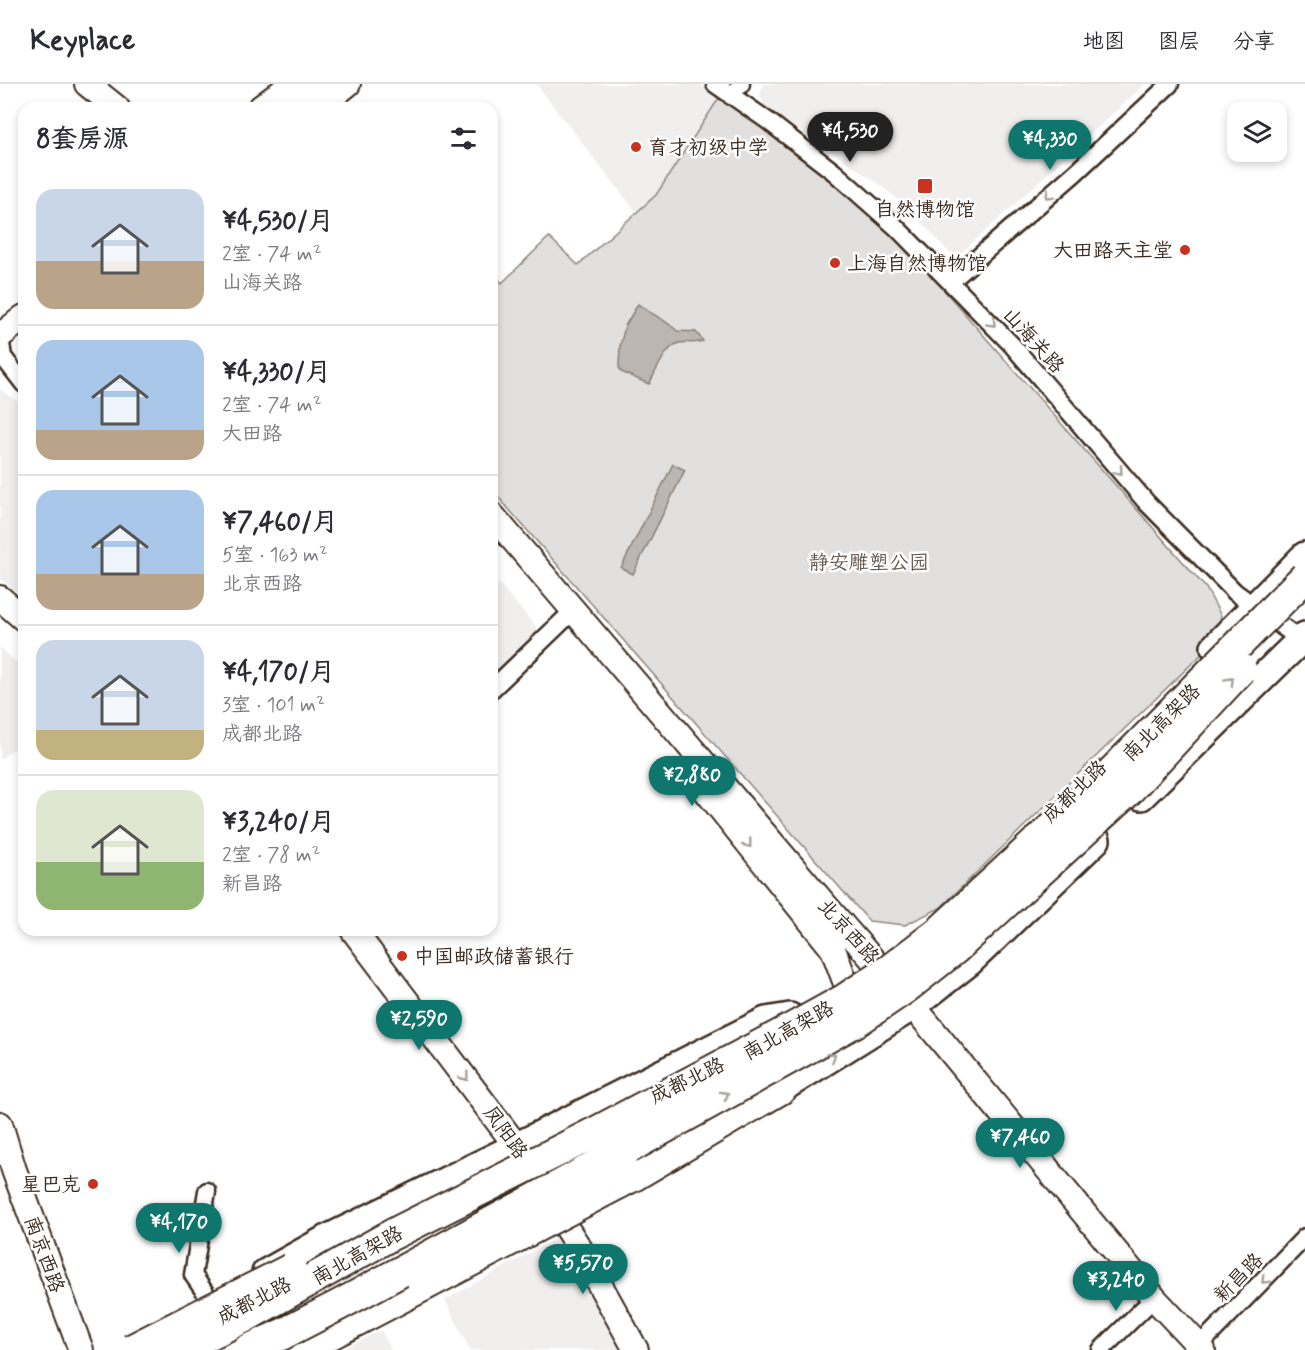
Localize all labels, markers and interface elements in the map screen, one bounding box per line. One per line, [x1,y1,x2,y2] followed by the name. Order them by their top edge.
[30,23,135,60] text: Keyplace
[1083,28,1125,56] text: 地图
[1158,28,1200,56] text: 图层
[1233,28,1275,56] text: 分享
[1227,102,1287,162] map controls
[1227,102,1287,162] button: layers
[801,112,899,163] pin: ¥4,530
[821,118,879,145] text: ¥4,530
[1001,120,1099,171] pin: ¥4,330
[447,122,480,155] icon: filters
[36,123,129,157] text: 8套房源
[1022,126,1078,153] text: ¥4,330
[648,135,768,162] place label: 育才初级中学
[629,140,643,154] marker: 育才初级中学
[916,177,934,195] marker: 自然博物馆
[1045,188,1056,199] one-way arrow
[875,197,975,224] place label: 自然博物馆
[222,205,334,239] text: ¥4,530/月
[84,213,156,285] icon: home
[1053,238,1173,265] place label: 大田路天主堂
[222,241,322,268] text: 2室 · 74 m²
[1178,243,1192,257] marker: 大田路天主堂
[847,251,987,278] place label: 上海自然博物馆
[828,256,842,270] marker: 上海自然博物馆
[222,270,302,297] text: 山海关路
[996,302,1070,381] street label: 山海关路
[984,316,995,327] one-way arrow
[222,356,331,390] text: ¥4,330/月
[84,364,156,436] icon: home
[222,392,322,419] text: 2室 · 74 m²
[222,421,282,448] text: 大田路
[1112,464,1123,475] one-way arrow
[222,506,338,540] text: ¥7,460/月
[84,514,156,586] icon: home
[222,542,328,569] text: 5室 · 163 m²
[809,550,929,577] park label: 静安雕塑公园
[222,571,302,598] text: 北京西路
[222,656,335,690] text: ¥4,170/月
[84,664,156,736] icon: home
[1117,677,1208,768] street label: 南北高架路
[1223,678,1234,688] one-way arrow
[222,692,325,719] text: 3室 · 101 m²
[222,721,302,748] text: 成都北路
[1037,754,1114,830] street label: 成都北路
[643,756,741,807] pin: ¥2,880
[663,762,721,789] text: ¥2,880
[222,806,335,840] text: ¥3,240/月
[84,814,156,886] icon: home
[741,837,752,848] one-way arrow
[222,842,320,869] text: 2室 · 78 m²
[222,871,282,898] text: 新昌路
[811,893,885,972] street label: 北京西路
[414,944,574,971] place label: 中国邮政储蓄银行
[395,949,409,963] marker: 中国邮政储蓄银行
[738,995,840,1067] street label: 南北高架路
[370,1000,468,1051] pin: ¥2,590
[390,1006,448,1033] text: ¥2,590
[646,1051,730,1111] street label: 成都北路
[826,1053,836,1065] one-way arrow
[458,1070,469,1081] one-way arrow
[719,1091,729,1102] one-way arrow
[476,1101,534,1166] street label: 凤阳路
[971,1118,1069,1169] pin: ¥7,460
[990,1124,1050,1151] text: ¥7,460
[21,1172,81,1199] place label: 星巴克
[86,1177,100,1191] marker: 星巴克
[130,1203,228,1254] pin: ¥4,170
[150,1209,208,1236] text: ¥4,170
[17,1212,70,1298] street label: 南京西路
[307,1220,409,1292] street label: 南北高架路
[534,1244,632,1295] pin: ¥5,570
[1208,1247,1271,1309] street label: 新昌路
[553,1250,613,1277] text: ¥5,570
[1067,1261,1165,1312] pin: ¥3,240
[1087,1267,1145,1294] text: ¥3,240
[213,1271,297,1332] street label: 成都北路
[1261,1273,1272,1283] one-way arrow

